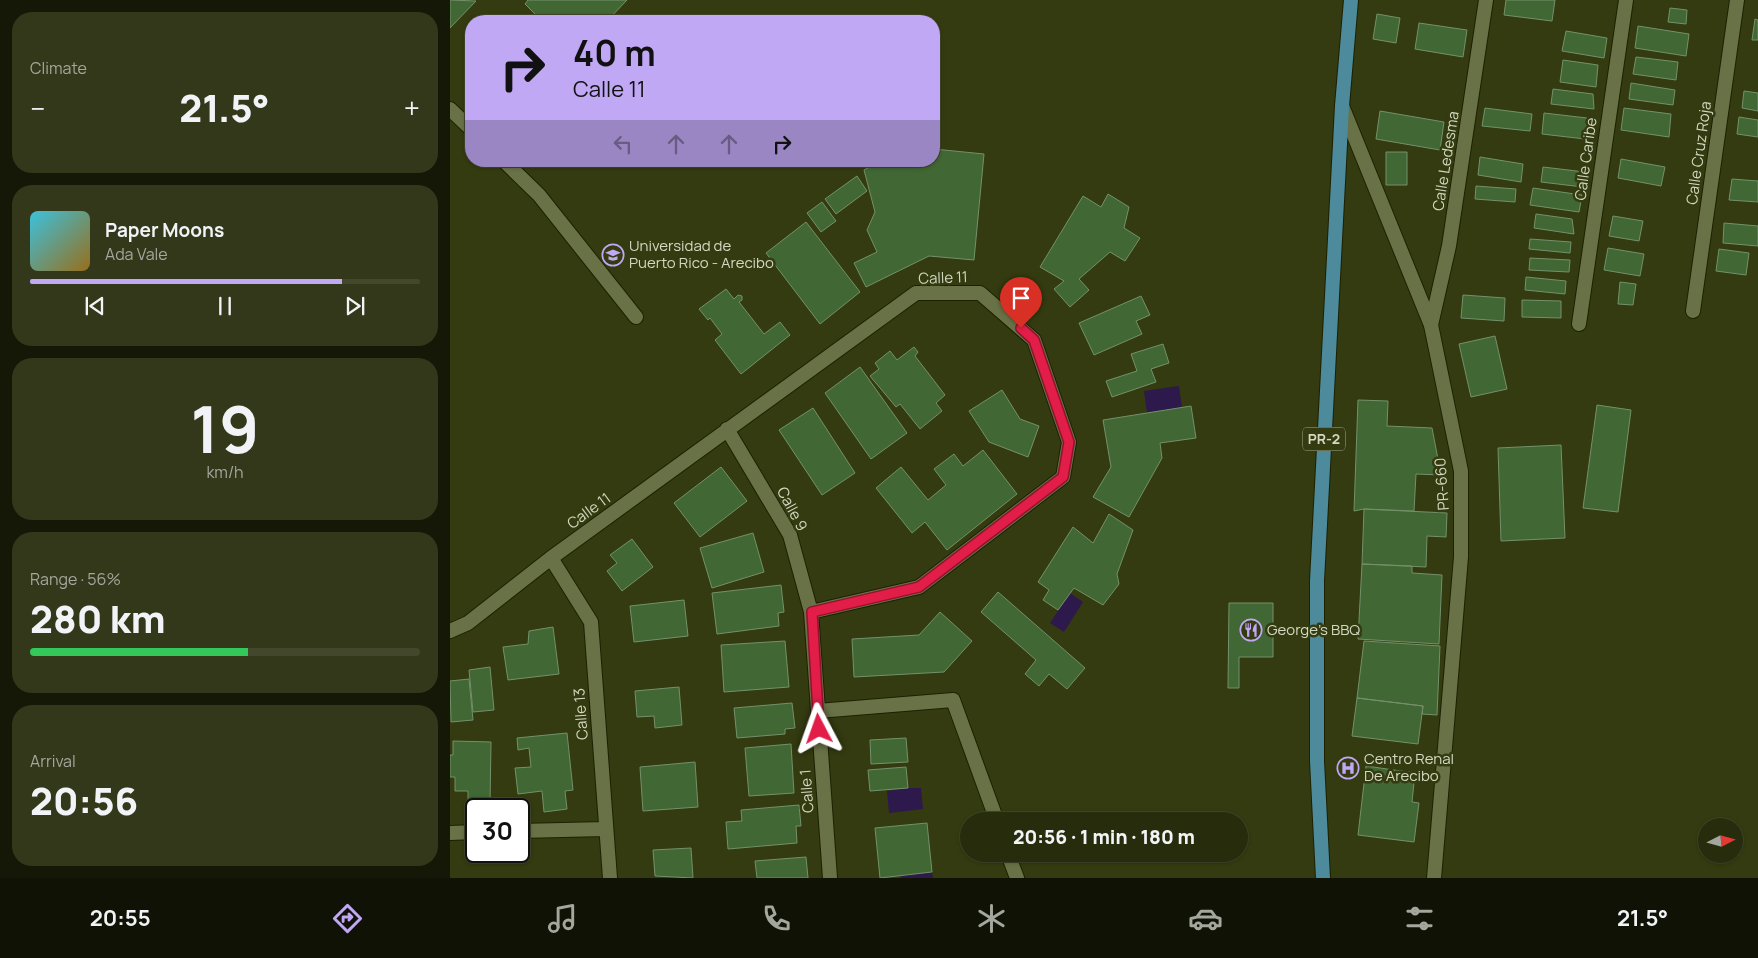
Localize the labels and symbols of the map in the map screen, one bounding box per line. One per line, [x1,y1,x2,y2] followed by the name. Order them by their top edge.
[1681,100,1716,206] street label: Calle Cruz Roja
[1427,109,1464,212] street label: Calle Ledesma
[1569,116,1602,202] street label: Calle Caribe
[629,235,774,273] place label: Universidad de Puerto Rico - Arecibo
[601,243,625,267] school or university icon: Universidad de Puerto Rico - Arecibo
[918,266,968,289] street label: Calle 11
[1000,277,1042,328] pin
[1303,428,1345,450] road number: PR-2
[1429,457,1454,511] street label: PR-660
[772,483,813,535] street label: Calle 9
[562,488,615,534] street label: Calle 11
[1239,618,1263,642] restaurant icon: George's BBQ
[1267,619,1360,640] place label: George's BBQ
[568,687,593,741] street label: Calle 13
[792,702,844,754] position arrow
[1364,748,1454,786] place label: Centro Renal De Arecibo
[1336,756,1360,780] hospital icon: Centro Renal De Arecibo
[795,769,818,814] street label: Calle 1
[465,798,530,863] speed limit sign: 30
[1698,818,1742,862] north arrow

